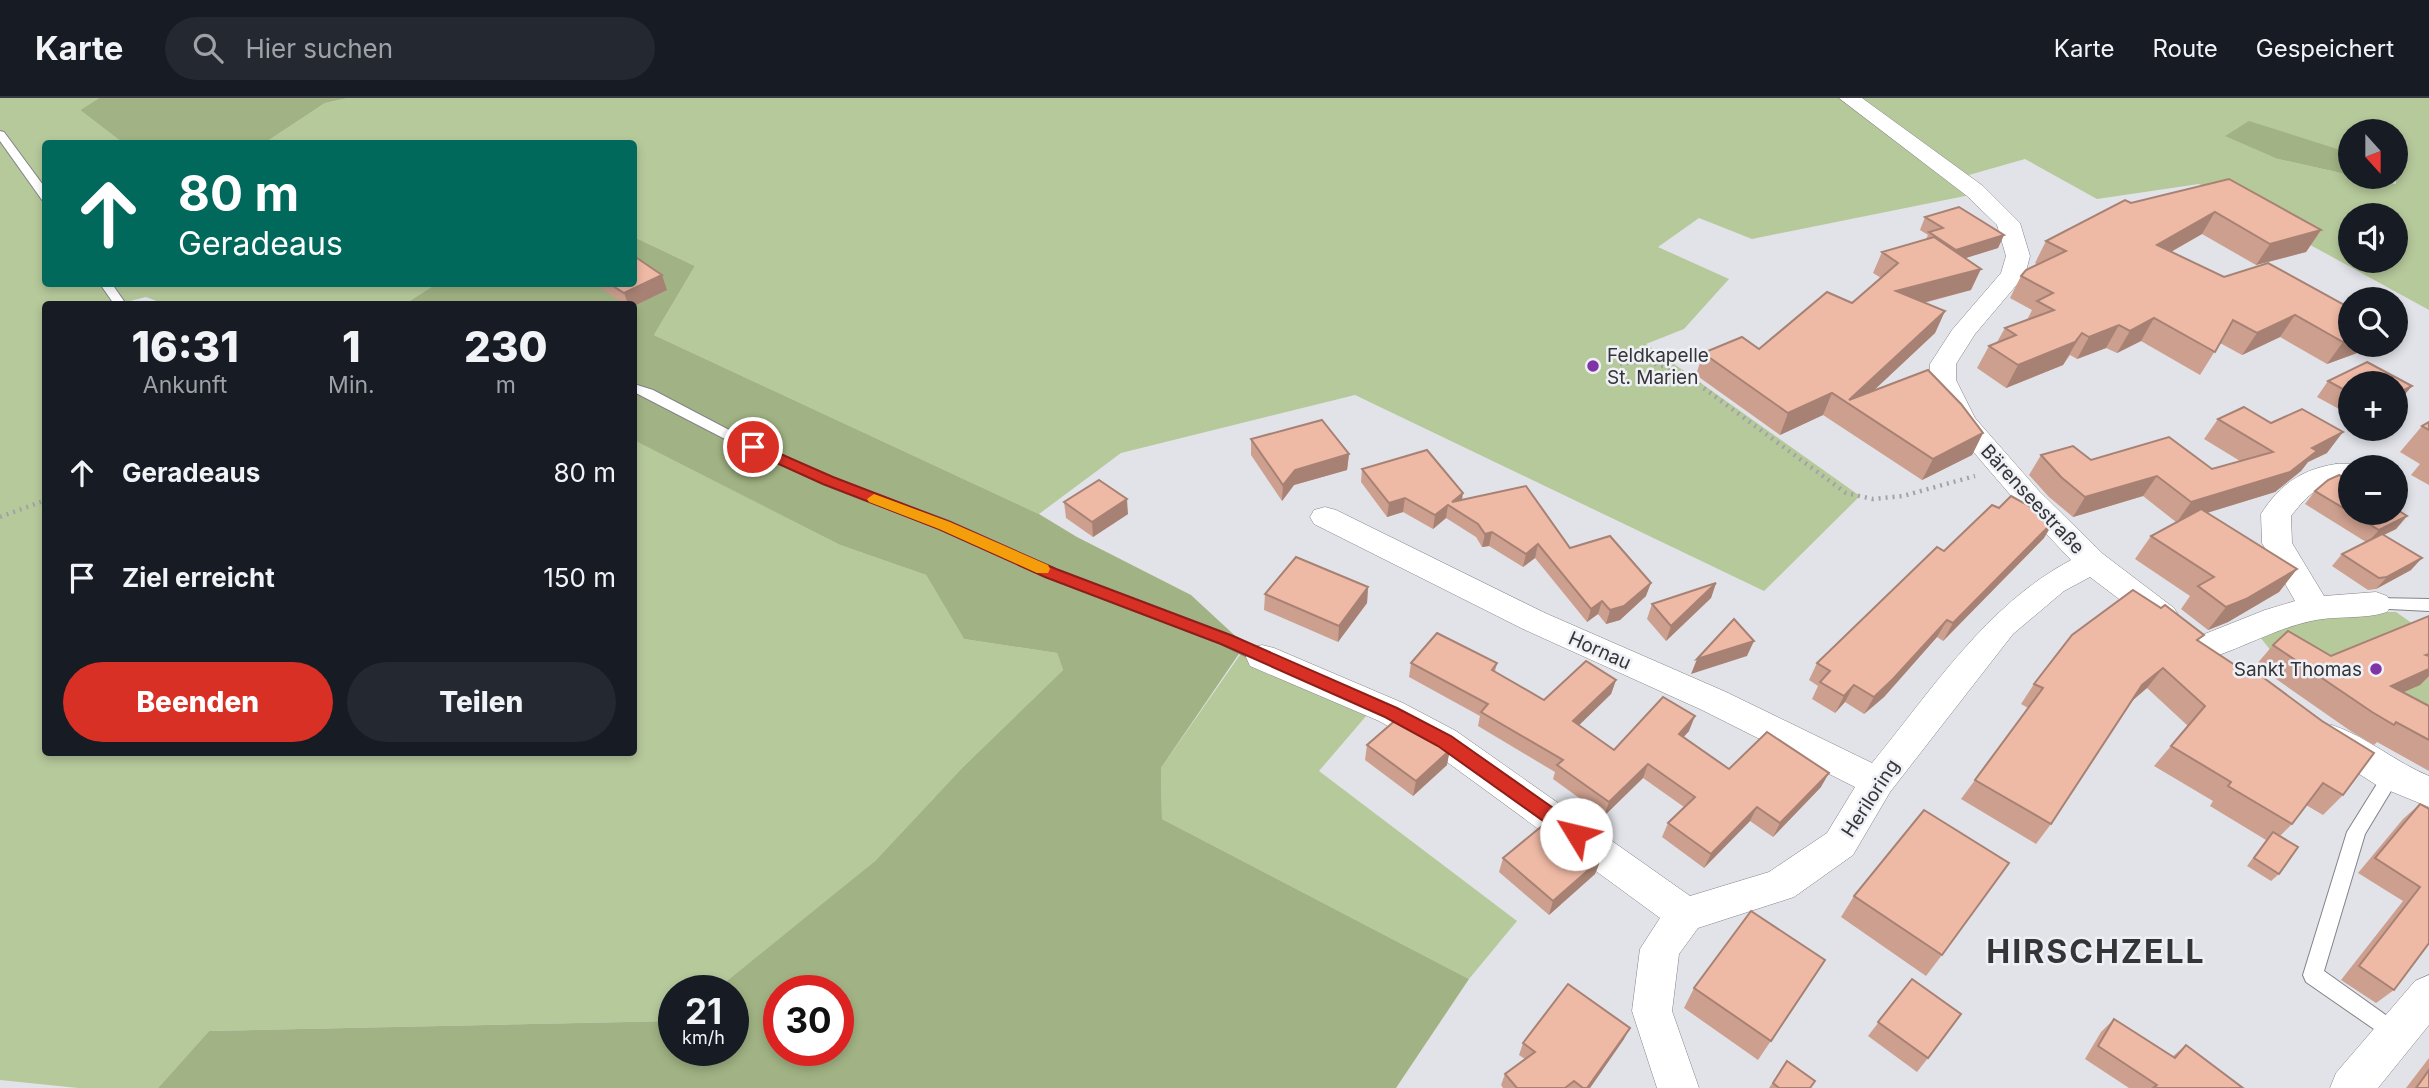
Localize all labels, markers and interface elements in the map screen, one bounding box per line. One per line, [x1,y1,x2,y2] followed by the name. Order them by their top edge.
[165,17,655,80] search box
[35,28,123,68] text: Karte
[189,29,227,67] icon: search
[245,33,393,64] text: Hier suchen
[2054,34,2114,63] text: Karte
[2152,34,2218,63] text: Route
[2256,34,2394,63] text: Gespeichert
[2338,119,2408,189] north arrow
[2338,119,2408,525] map controls
[178,164,299,223] text: 80 m
[63,168,154,259] icon: ahead
[2338,203,2408,273] button: sound
[178,224,343,263] text: Geradeaus
[2338,287,2408,357] button: search
[131,321,239,372] text: 16:31
[342,321,361,372] text: 1
[464,321,548,372] text: 230
[1607,344,1709,389] place label: Feldkapelle St. Marien
[1585,358,1601,374] marker: Feldkapelle St. Marien
[143,371,227,399] text: Ankunft
[328,371,375,399] text: Min.
[496,371,516,399] text: m
[2338,371,2408,441] button: +
[723,417,783,477] pin
[734,428,772,466] icon: arrive
[1976,440,2089,559] street label: Bärenseestraße
[63,454,101,492] icon: ahead
[2338,455,2408,525] button: −
[122,457,260,488] text: Geradeaus
[553,457,616,488] text: 80 m
[63,559,101,597] icon: arrive
[122,562,275,593] text: Ziel erreicht
[543,562,616,593] text: 150 m
[1565,627,1635,674] street label: Hornau
[2234,658,2362,681] place label: Sankt Thomas
[2368,661,2384,677] marker: Sankt Thomas
[63,662,333,742] button: Beenden
[347,662,616,742] button: Teilen
[1837,755,1904,842] street label: Heriloring
[1539,797,1613,871] position arrow
[1986,932,2206,971] district label: HIRSCHZELL
[763,975,854,1066] speed limit sign: 30
[685,990,722,1032] text: 21
[682,1027,725,1048] text: km/h

